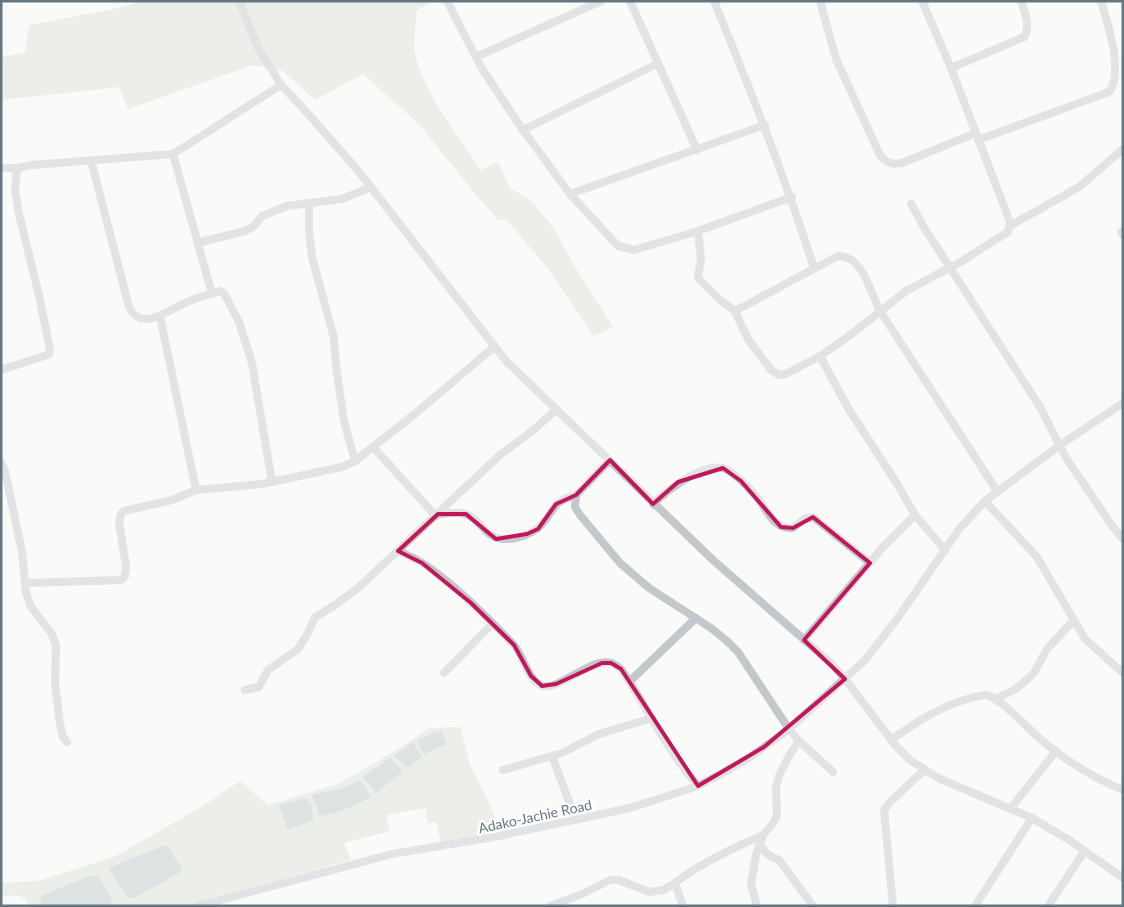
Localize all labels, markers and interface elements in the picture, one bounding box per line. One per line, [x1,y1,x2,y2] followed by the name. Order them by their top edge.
[477,796,593,836] street label: Adako-Jachie Road

